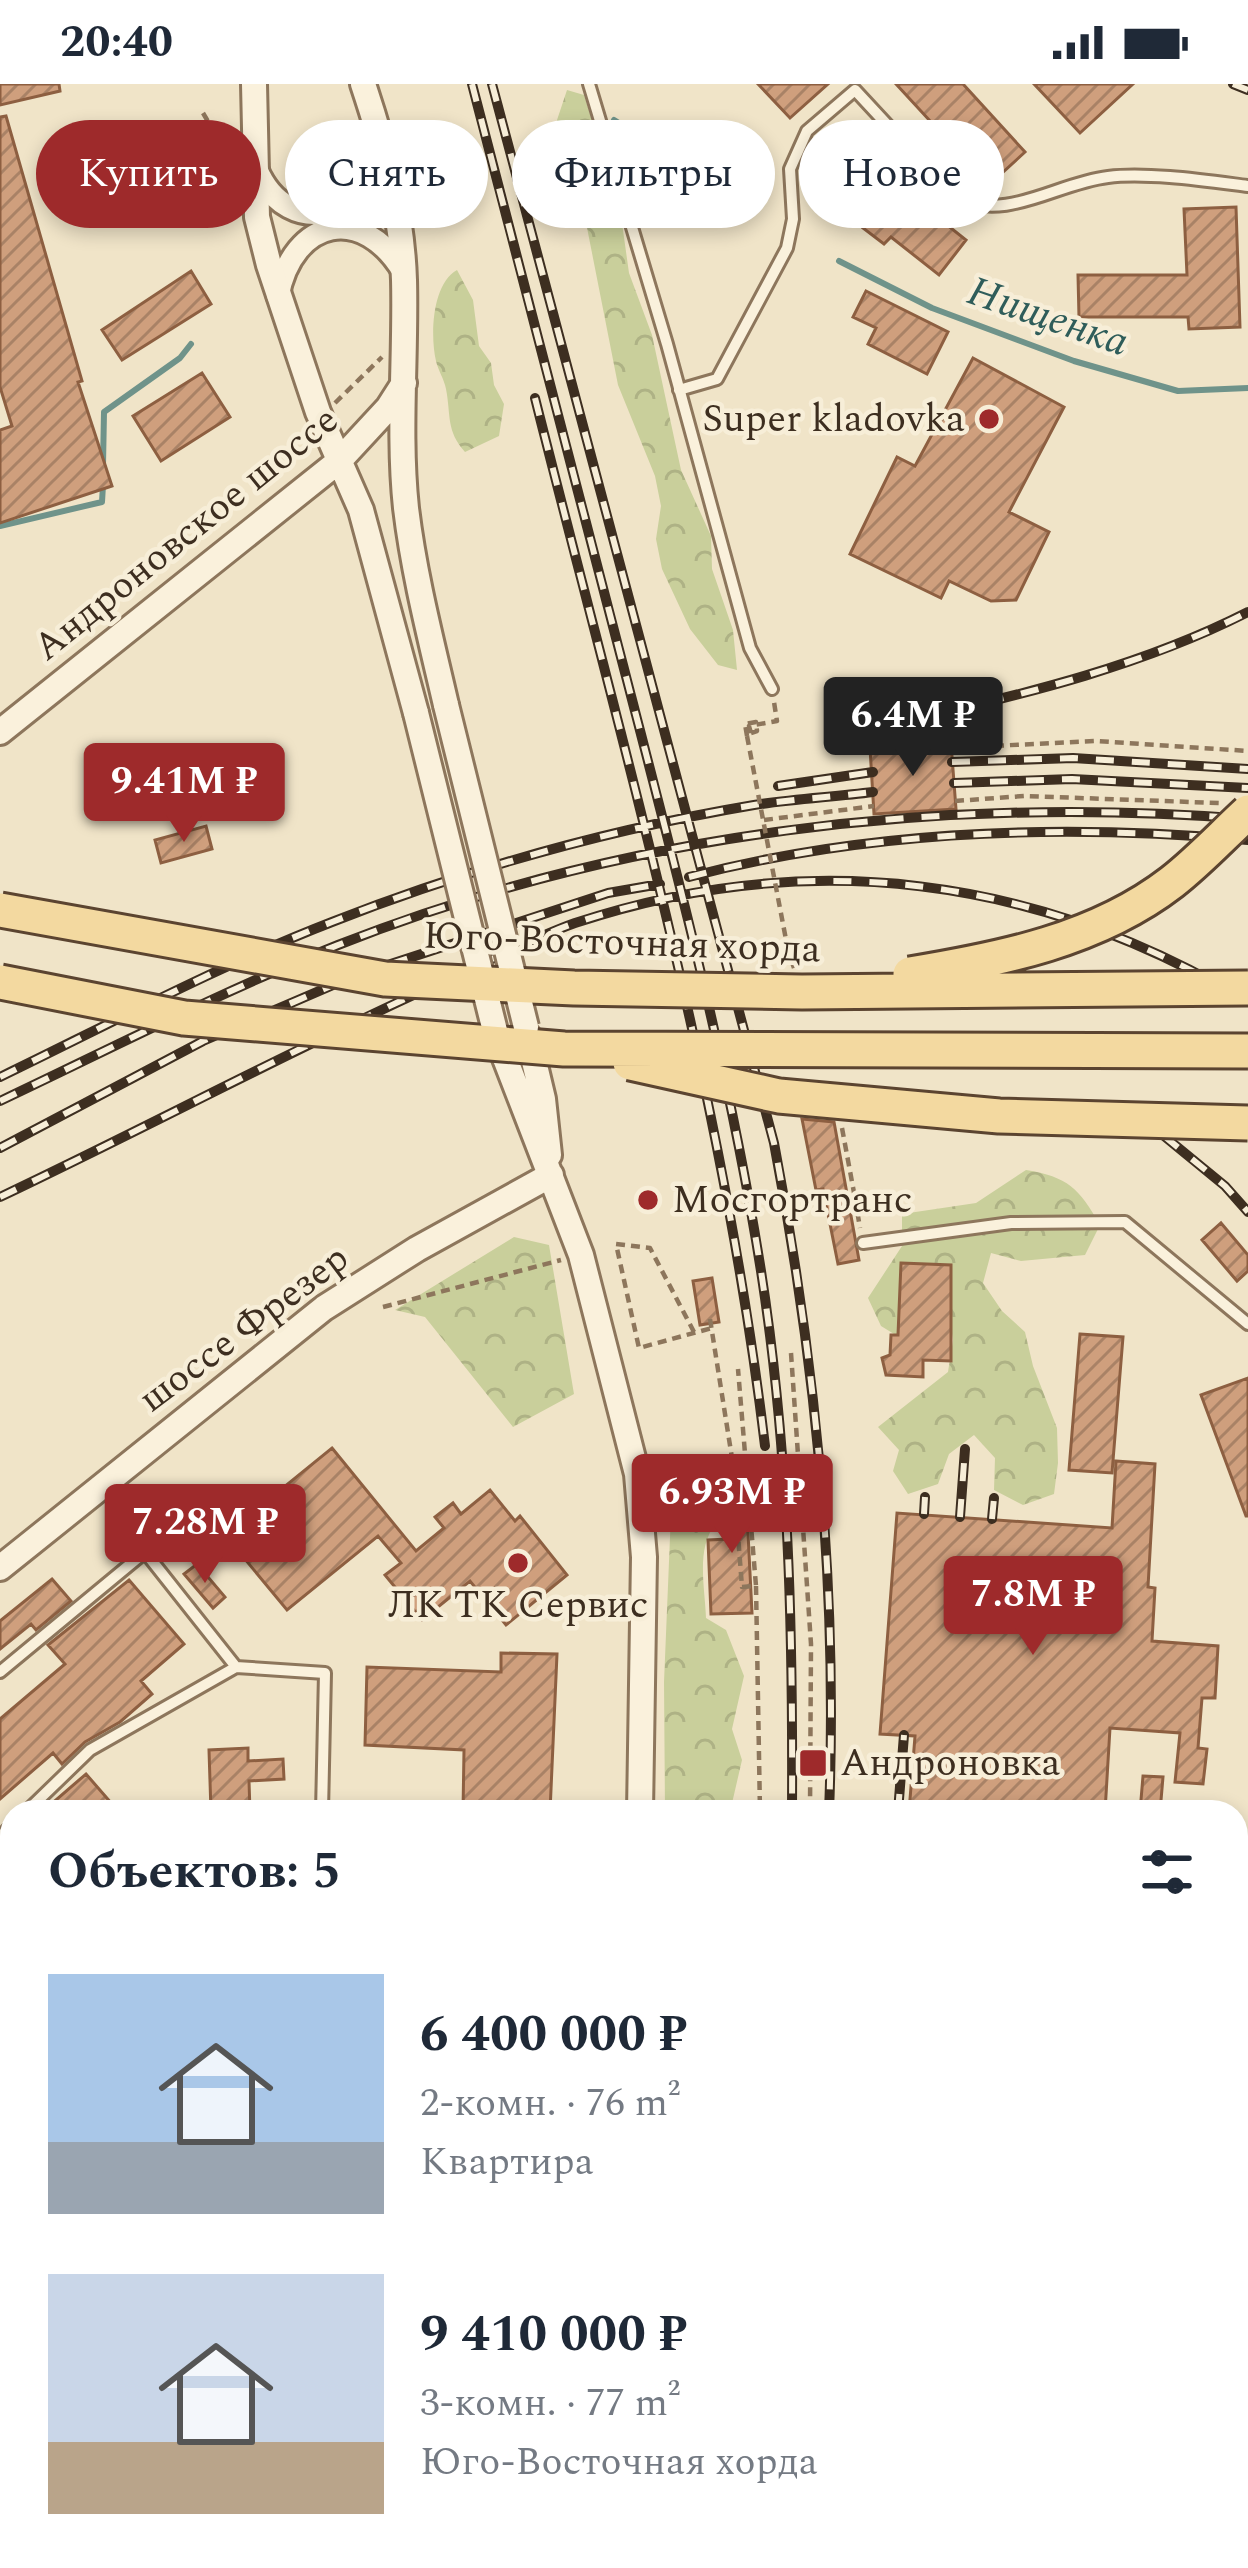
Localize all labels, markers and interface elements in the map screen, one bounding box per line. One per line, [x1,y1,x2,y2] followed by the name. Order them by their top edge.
[60,8,173,77] text: 20:40
[36,120,261,228] chip: Купить
[285,120,488,228] chip: Снять
[512,120,775,228] chip: Фильтры
[799,120,1004,228] chip: Новое
[959,260,1137,374] water label: Нищенка
[702,390,965,449] place label: Super kladovka
[20,392,352,676] street label: Андроновское шоссе
[976,406,1002,432] marker: Super kladovka
[815,677,1011,779] pin: 6.4M ₽
[851,686,975,745] text: 6.4M ₽
[73,743,295,845] pin: 9.41M ₽
[111,752,257,811] text: 9.41M ₽
[422,907,822,979] street label: Юго-Восточная хорда
[672,1171,913,1230] place label: Мосгортранс
[635,1187,661,1213] marker: Мосгортранс
[126,1230,362,1428] street label: шоссе Фрезер
[621,1454,843,1556] pin: 6.93M ₽
[659,1463,805,1522] text: 6.93M ₽
[94,1484,316,1586] pin: 7.28M ₽
[132,1493,278,1552] text: 7.28M ₽
[505,1550,531,1576] marker: ЛК ТК Сервис
[935,1556,1131,1658] pin: 7.8M ₽
[971,1565,1095,1624] text: 7.8M ₽
[388,1576,648,1635] place label: ЛК ТК Сервис
[840,1734,1061,1793] place label: Андроновка
[797,1747,829,1779] marker: Андроновка
[48,1833,341,1911] text: Объектов: 5
[1134,1839,1200,1905] icon: filters
[420,1996,687,2074] text: 6 400 000 ₽
[144,2022,288,2166] icon: home
[420,2074,680,2133] text: 2-комн. · 76 m²
[420,2133,594,2192] text: Квартира
[420,2296,687,2374] text: 9 410 000 ₽
[144,2322,288,2466] icon: home
[420,2374,680,2433] text: 3-комн. · 77 m²
[420,2433,818,2492] text: Юго-Восточная хорда

